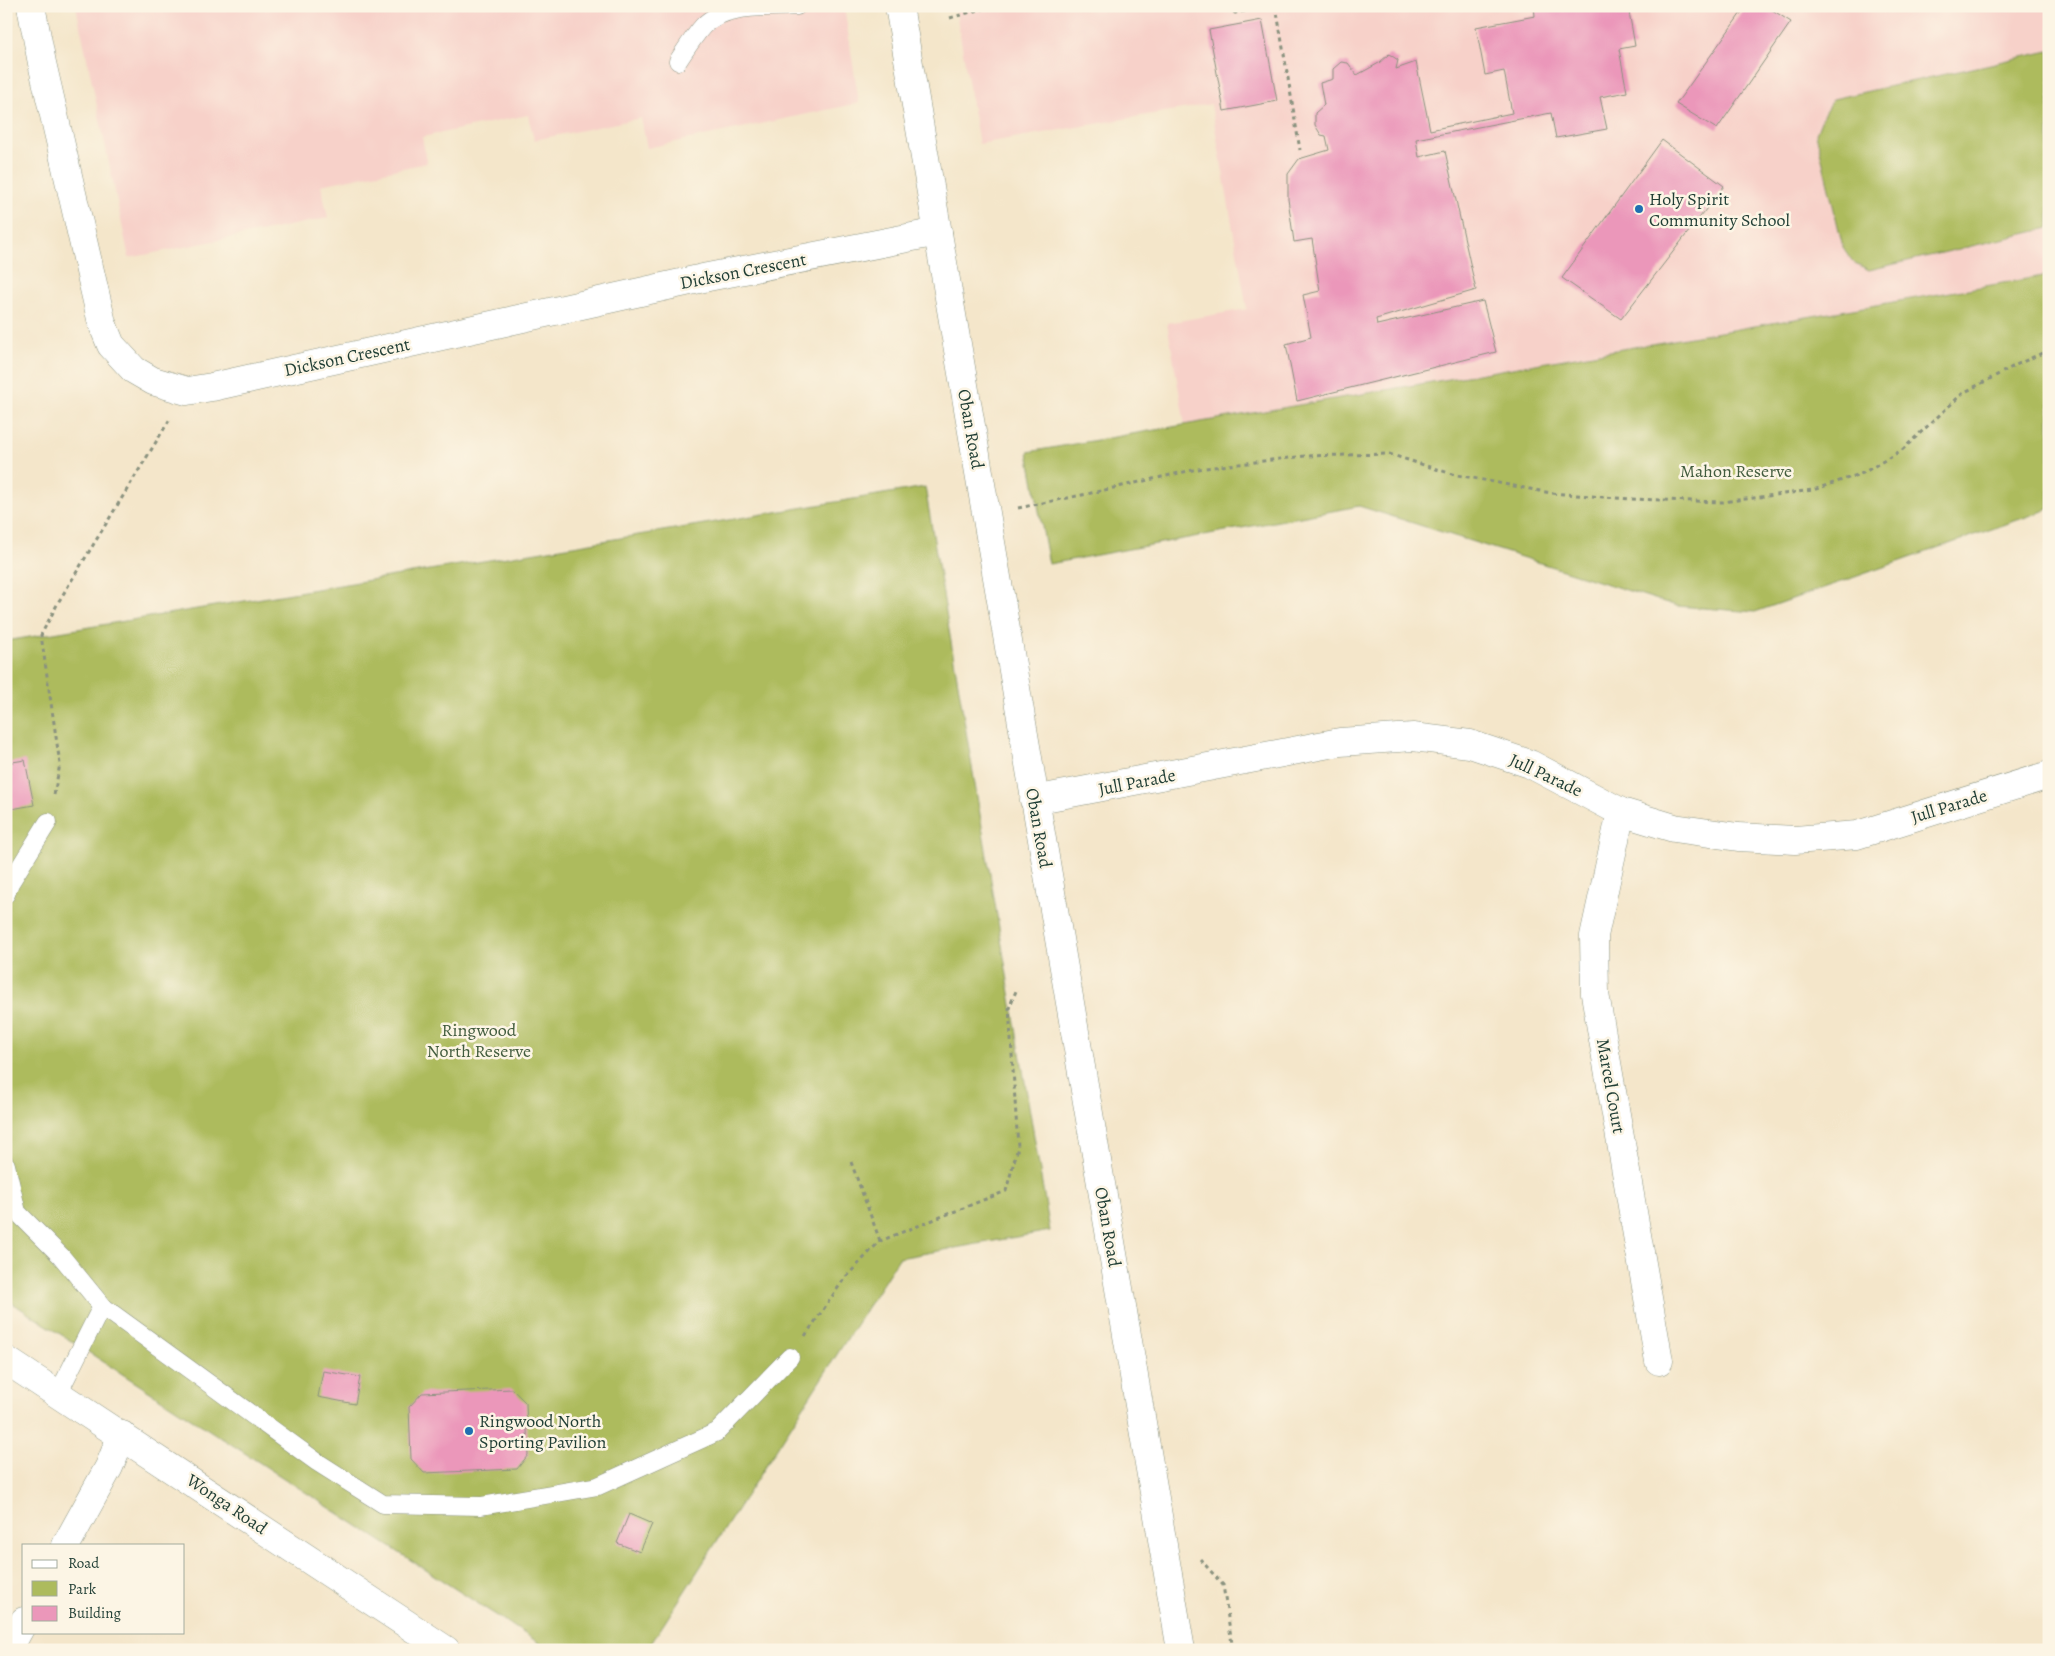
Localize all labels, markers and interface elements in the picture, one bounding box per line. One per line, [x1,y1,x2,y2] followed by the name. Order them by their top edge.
[1649,187,1790,232] place label: Holy Spirit Community School
[1633,203,1645,215] marker: Holy Spirit Community School
[678,247,808,295] street label: Dickson Crescent
[282,332,412,382] street label: Dickson Crescent
[952,387,990,471] street label: Oban Road
[1680,459,1792,483] park label: Mahon Reserve
[1505,748,1587,802] street label: Jull Parade
[1096,763,1178,801] street label: Jull Parade
[1908,783,1990,829] street label: Jull Parade
[1020,786,1058,870] street label: Oban Road
[427,1018,531,1063] park label: Ringwood North Reserve
[1591,1037,1631,1135] street label: Marcel Court
[1089,1185,1127,1269] street label: Oban Road
[479,1409,606,1454] place label: Ringwood North Sporting Pavilion
[463,1425,475,1437] marker: Ringwood North Sporting Pavilion
[181,1468,272,1540] street label: Wonga Road
[22,1544,185,1634] legend
[68,1553,100,1573] text: Road
[68,1579,97,1599] text: Park
[68,1603,121,1623] text: Building

